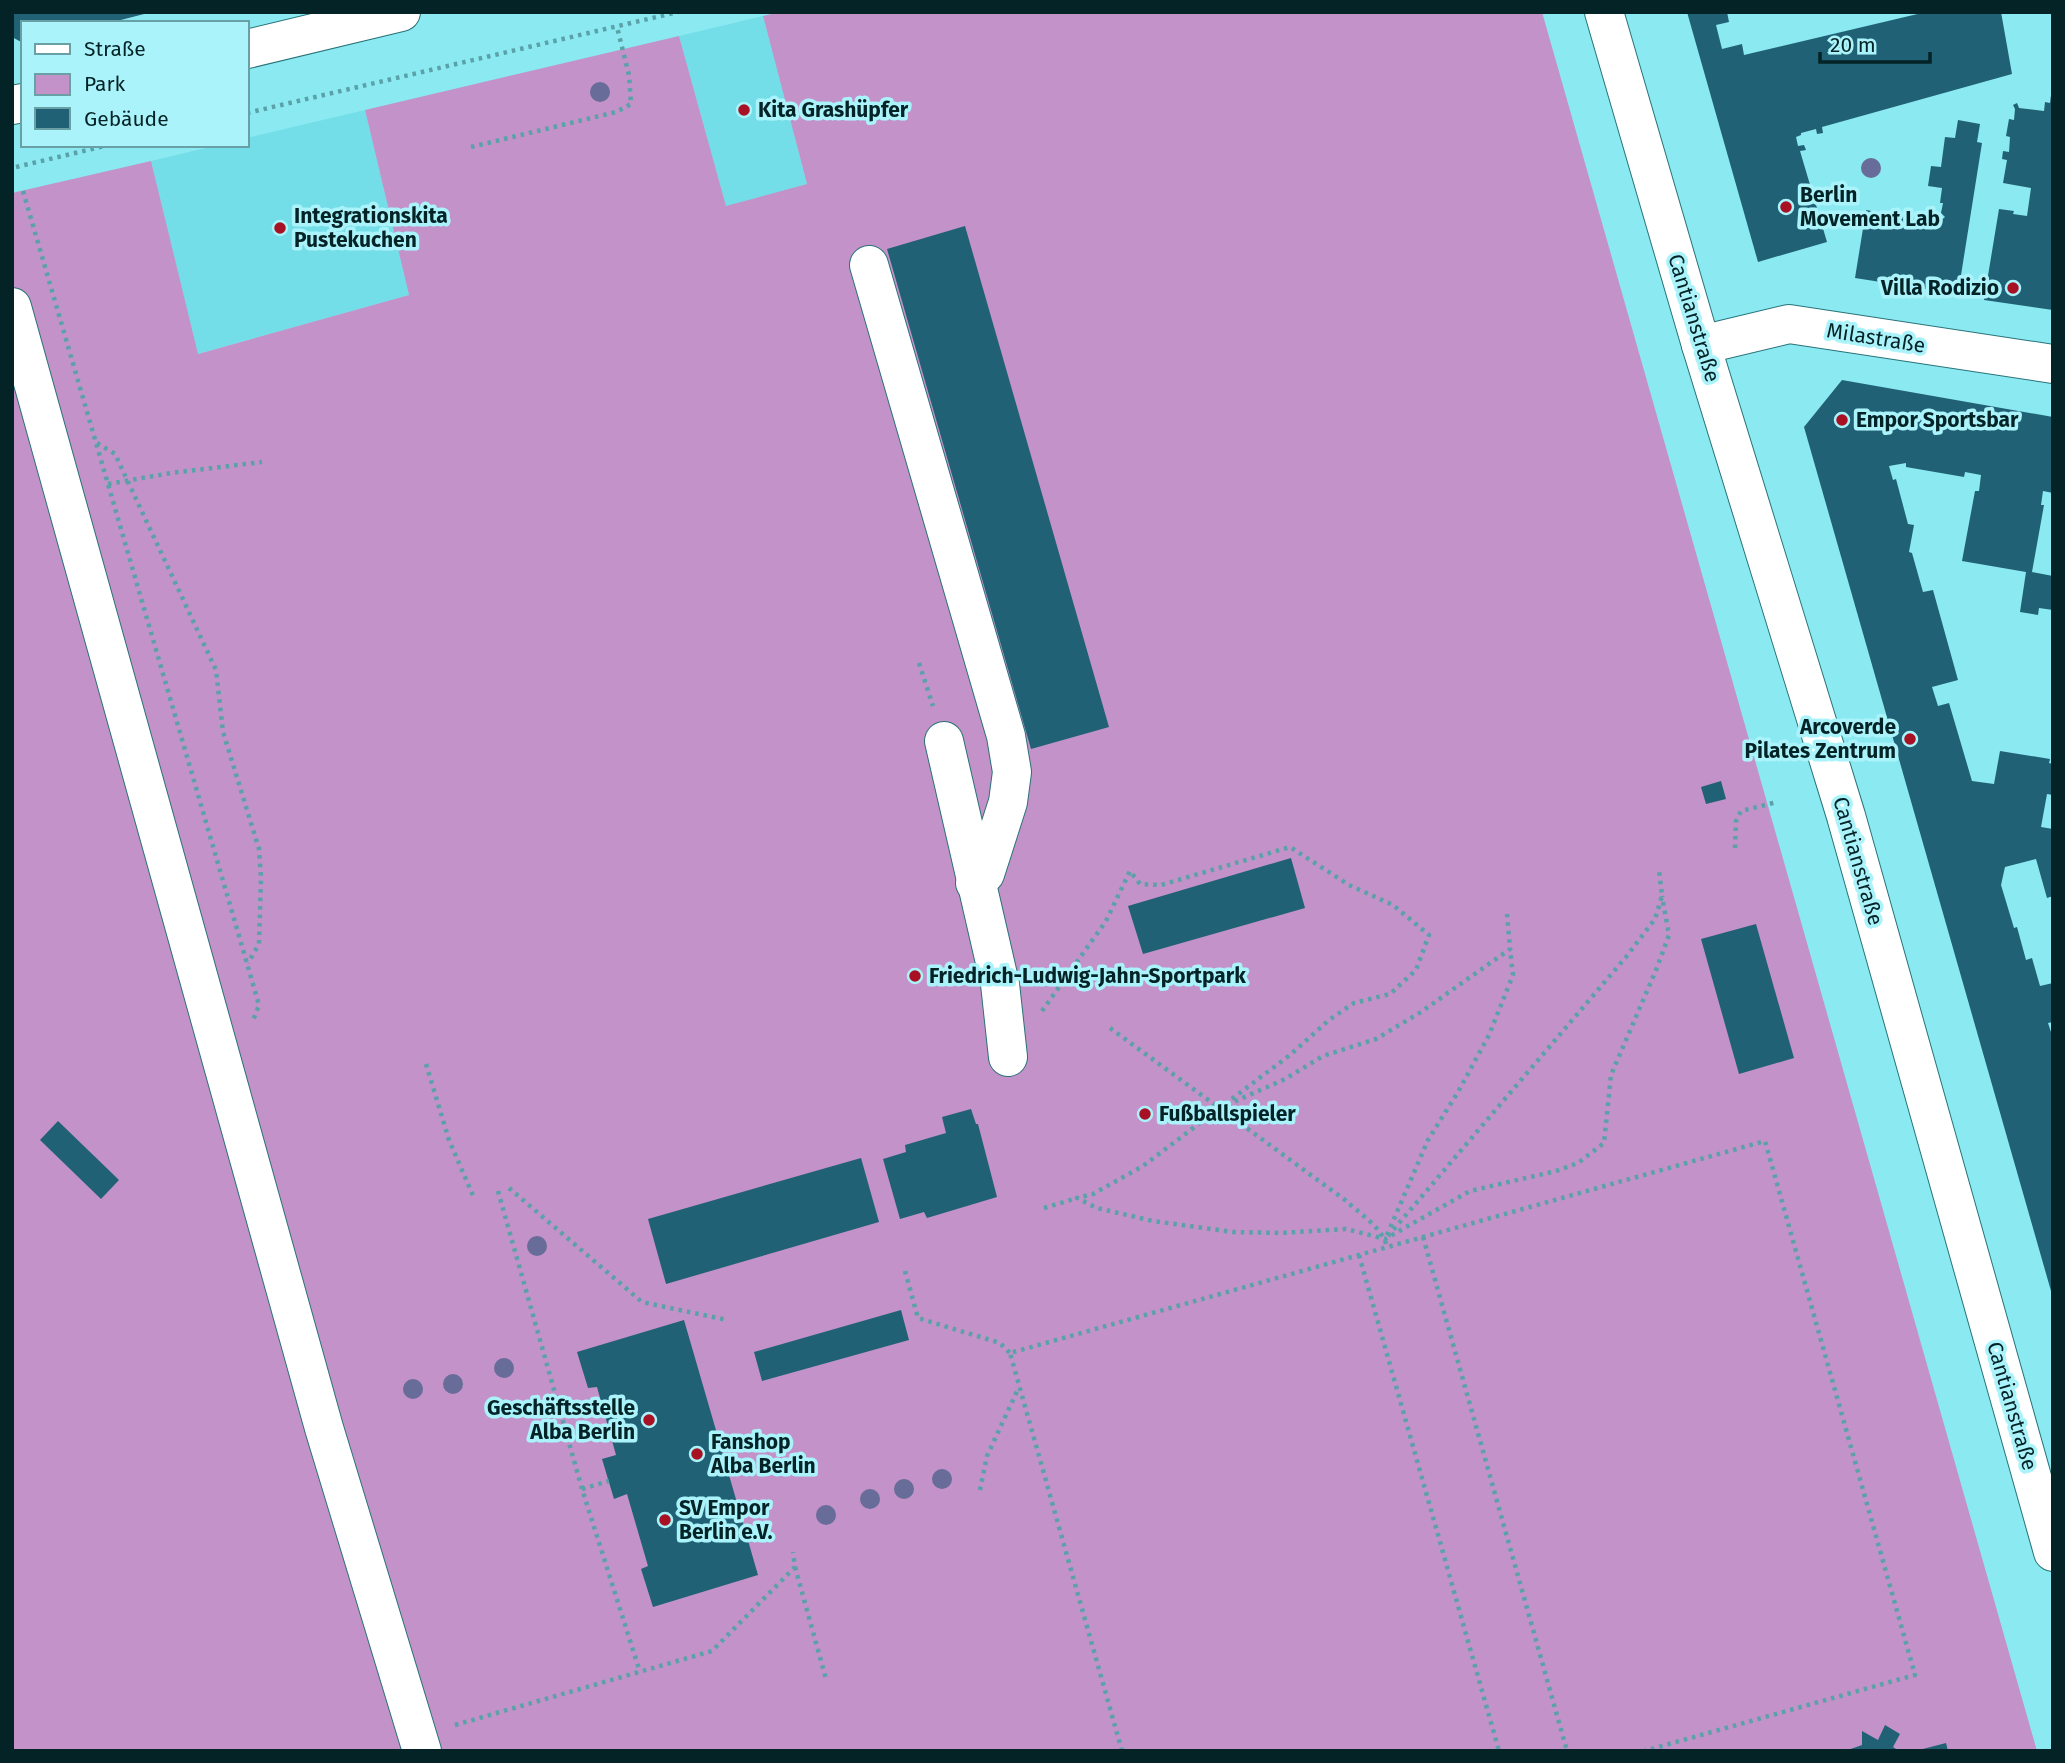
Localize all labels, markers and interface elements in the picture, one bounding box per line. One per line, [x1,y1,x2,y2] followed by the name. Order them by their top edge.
[21,21,248,147] legend
[1820,21,1930,65] scale bar
[1830,32,1876,58] text: 20 m
[84,36,146,62] text: Straße
[84,71,126,97] text: Park
[758,97,909,123] place label: Kita Grashüpfer
[736,102,752,118] marker: Kita Grashüpfer
[84,106,169,132] text: Gebäude
[1800,182,1940,232] place label: Berlin Movement Lab
[1778,199,1794,215] marker: Berlin Movement Lab
[294,203,448,253] place label: Integrationskita Pustekuchen
[272,220,288,236] marker: Integrationskita Pustekuchen
[1662,251,1726,385] street label: Cantianstraße
[1880,275,1999,301] place label: Villa Rodizio
[2005,280,2021,296] marker: Villa Rodizio
[1825,317,1927,359] street label: Milastraße
[1856,407,2019,433] place label: Empor Sportsbar
[1834,412,1850,428] marker: Empor Sportsbar
[1744,714,1896,764] place label: Arcoverde Pilates Zentrum
[1902,731,1918,747] marker: Arcoverde Pilates Zentrum
[1827,794,1889,928] street label: Cantianstraße
[929,963,1246,989] place label: Friedrich-Ludwig-Jahn-Sportpark
[907,968,923,984] marker: Friedrich-Ludwig-Jahn-Sportpark
[1159,1101,1296,1127] place label: Fußballspieler
[1137,1106,1153,1122] marker: Fußballspieler
[1981,1339,2043,1473] street label: Cantianstraße
[487,1395,635,1445] place label: Geschäftsstelle Alba Berlin
[641,1412,657,1428] marker: Geschäftsstelle Alba Berlin
[710,1429,816,1479] place label: Fanshop Alba Berlin
[689,1446,705,1462] marker: Fanshop Alba Berlin
[679,1495,773,1545] place label: SV Empor Berlin e.V.
[657,1512,673,1528] marker: SV Empor Berlin e.V.

